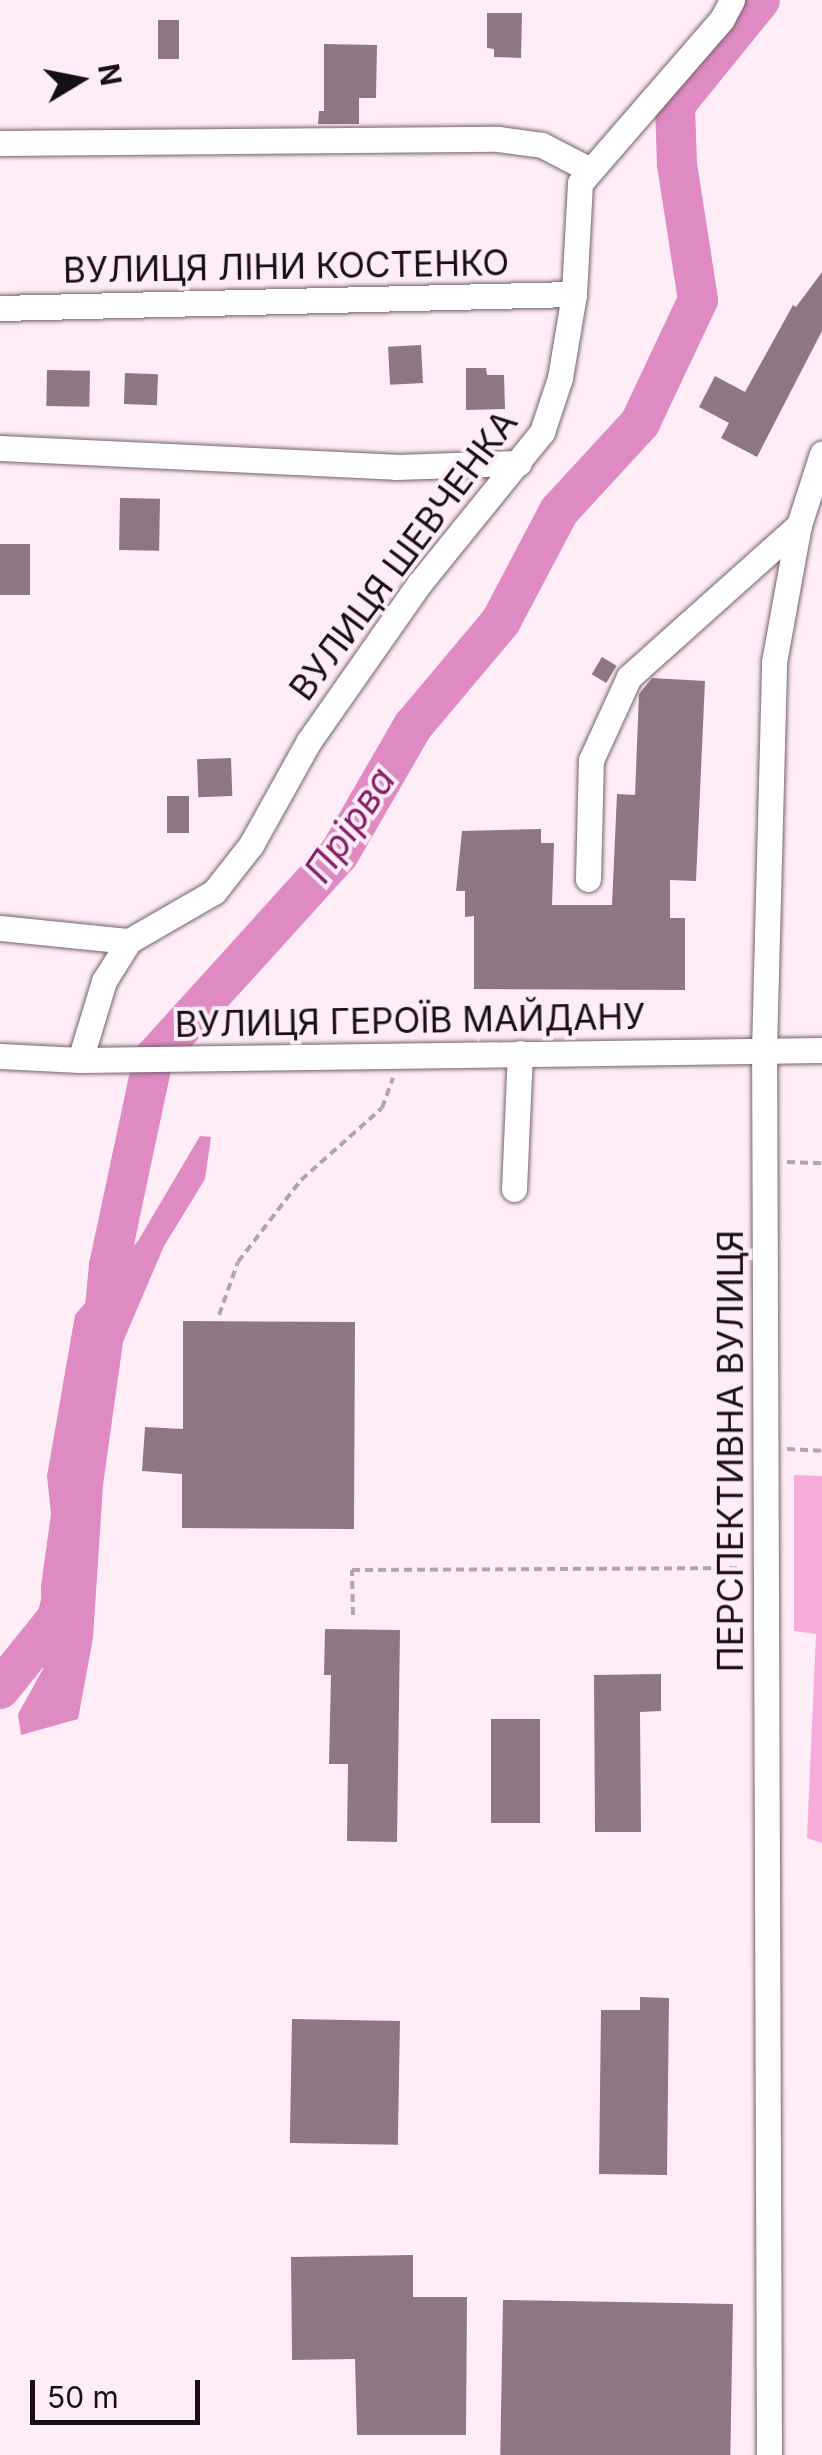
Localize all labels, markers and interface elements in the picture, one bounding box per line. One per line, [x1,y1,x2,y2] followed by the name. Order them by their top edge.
[30,30,130,130] north arrow
[91,61,128,88] text: N
[63,241,509,291] street label: ВУЛИЦЯ ЛІНИ КОСТЕНКО
[280,402,526,708] street label: ВУЛИЦЯ ШЕВЧЕНКА
[295,759,405,891] water label: Прірва
[174,995,646,1045] street label: ВУЛИЦЯ ГЕРОЇВ МАЙДАНУ
[709,1230,751,1672] street label: ПЕРСПЕКТИВНА ВУЛИЦЯ
[35,2360,205,2422] scale bar
[47,2379,119,2415] text: 50 m

